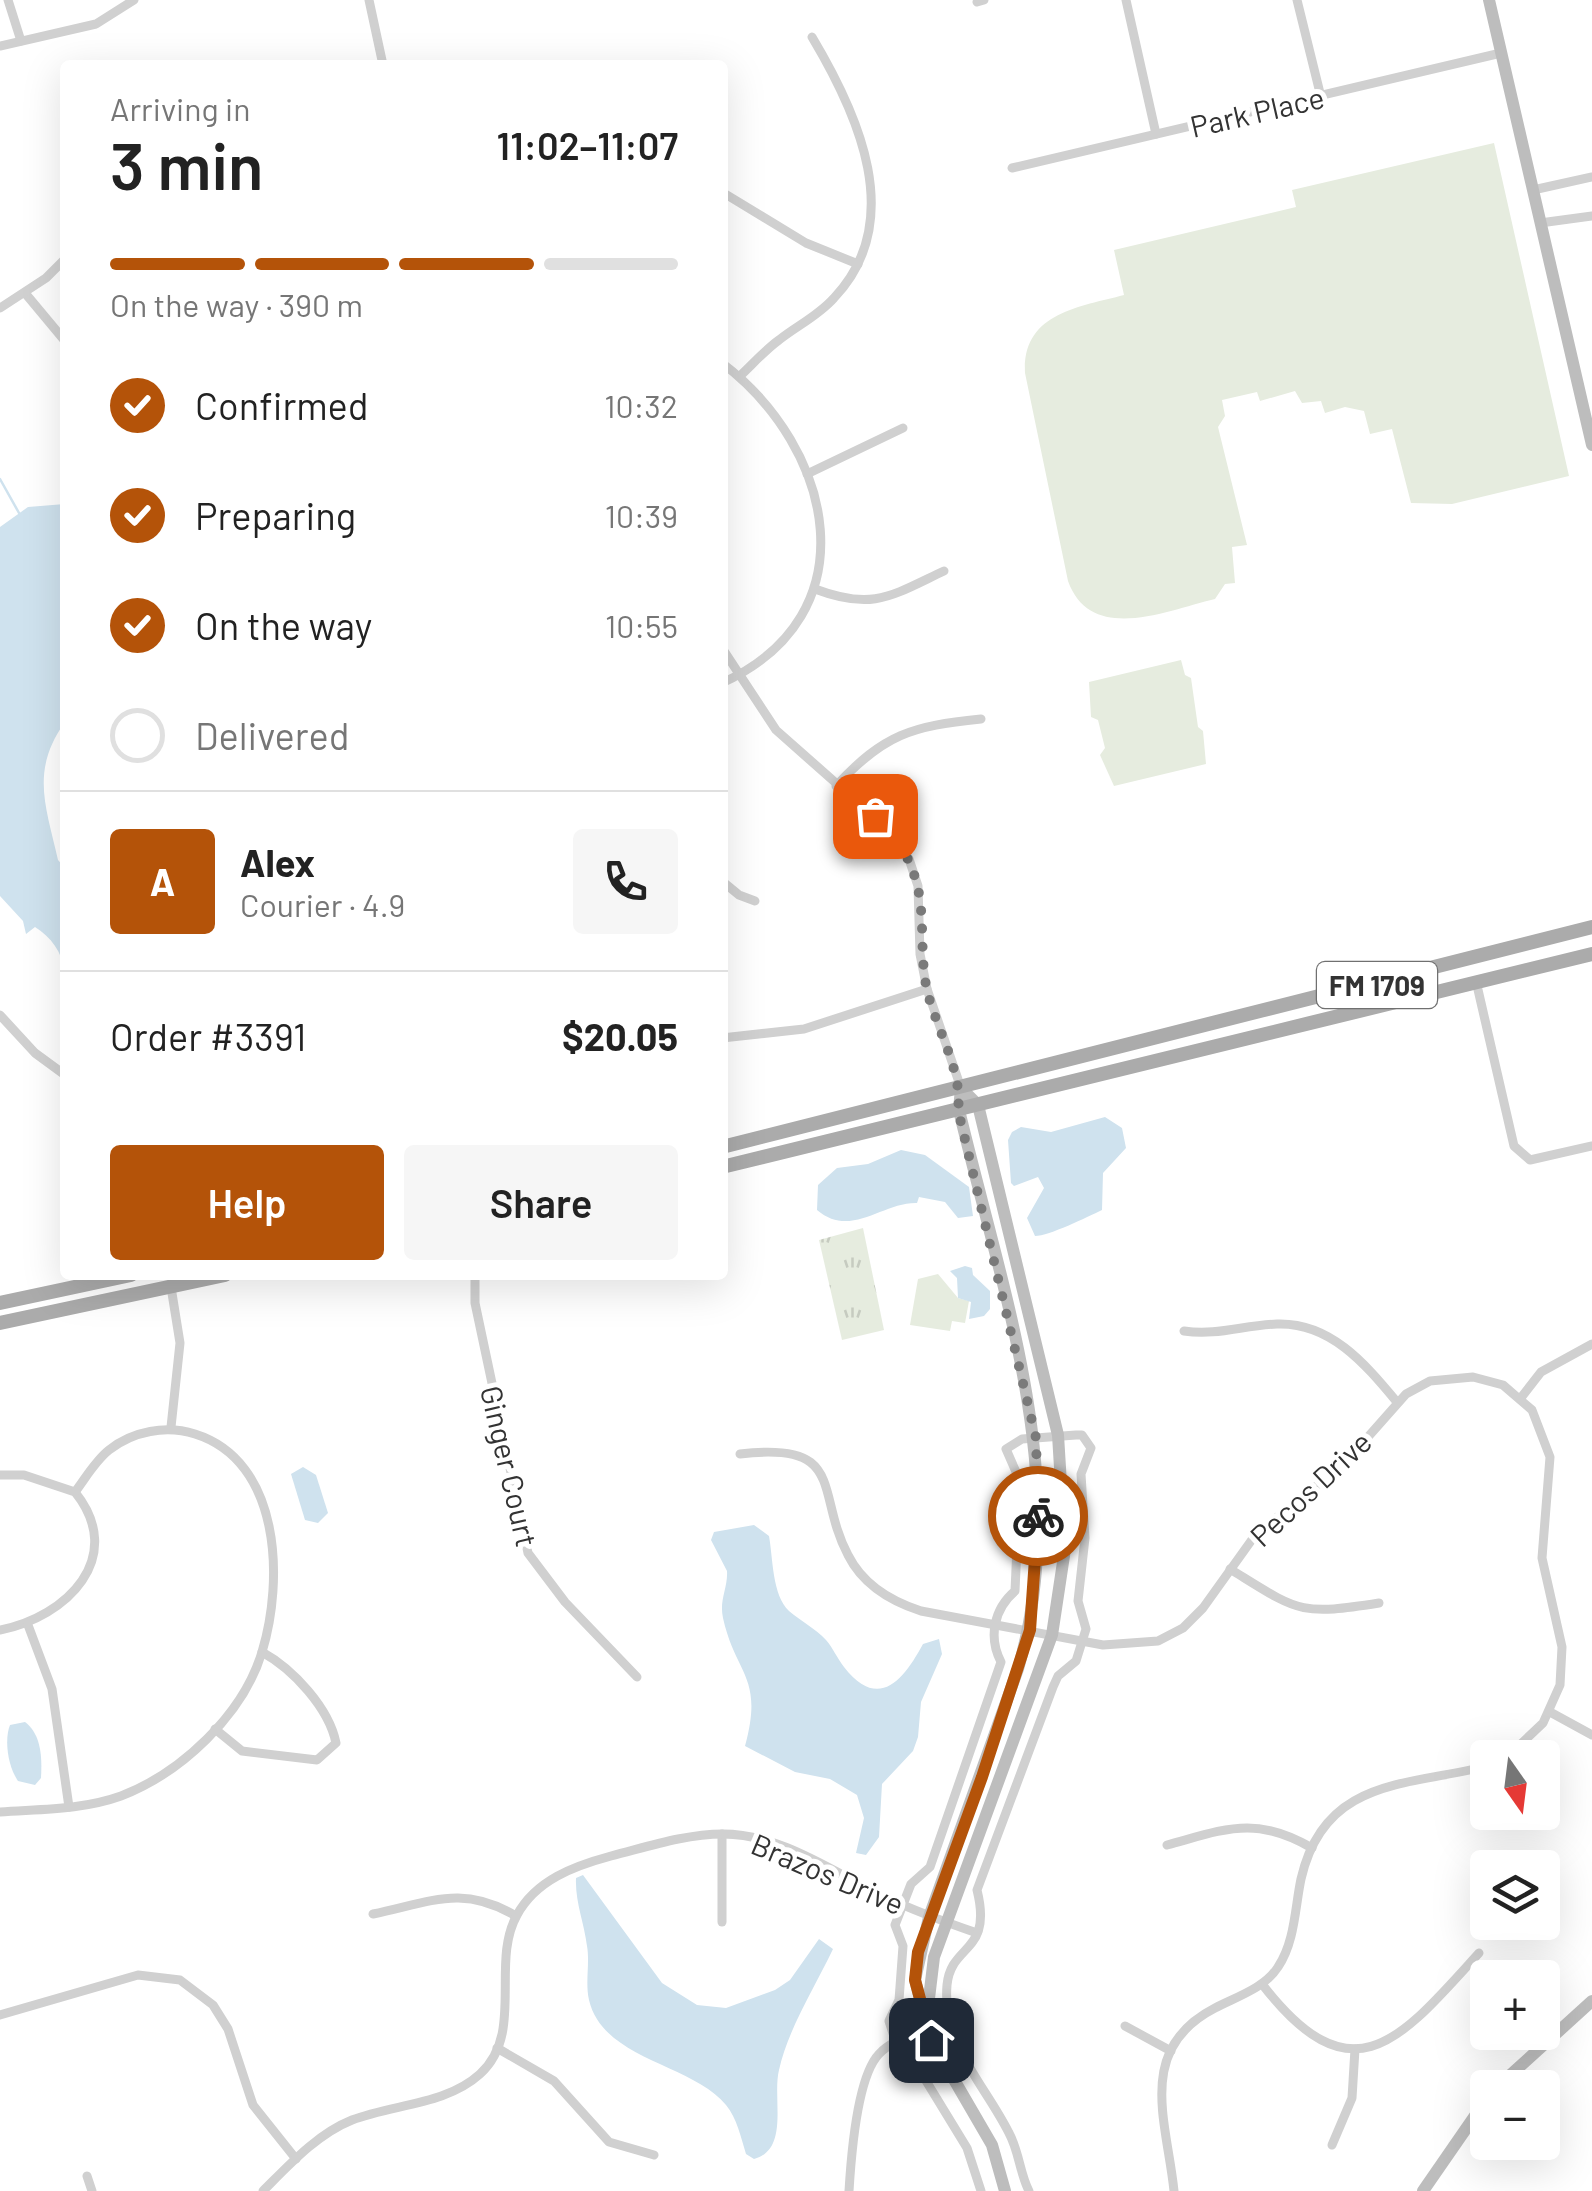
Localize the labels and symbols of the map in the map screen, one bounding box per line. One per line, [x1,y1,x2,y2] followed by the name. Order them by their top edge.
[1186,78,1328,144] street label: Park Place
[833,774,918,859] pin
[1317,962,1437,1008] road number: FM 1709
[474,1382,546,1550] street label: Ginger Court
[1242,1423,1378,1553] street label: Pecos Drive
[988,1466,1088,1566] courier
[1470,1740,1560,1830] north arrow
[746,1825,910,1921] street label: Brazos Drive
[889,1998,974,2083] pin

